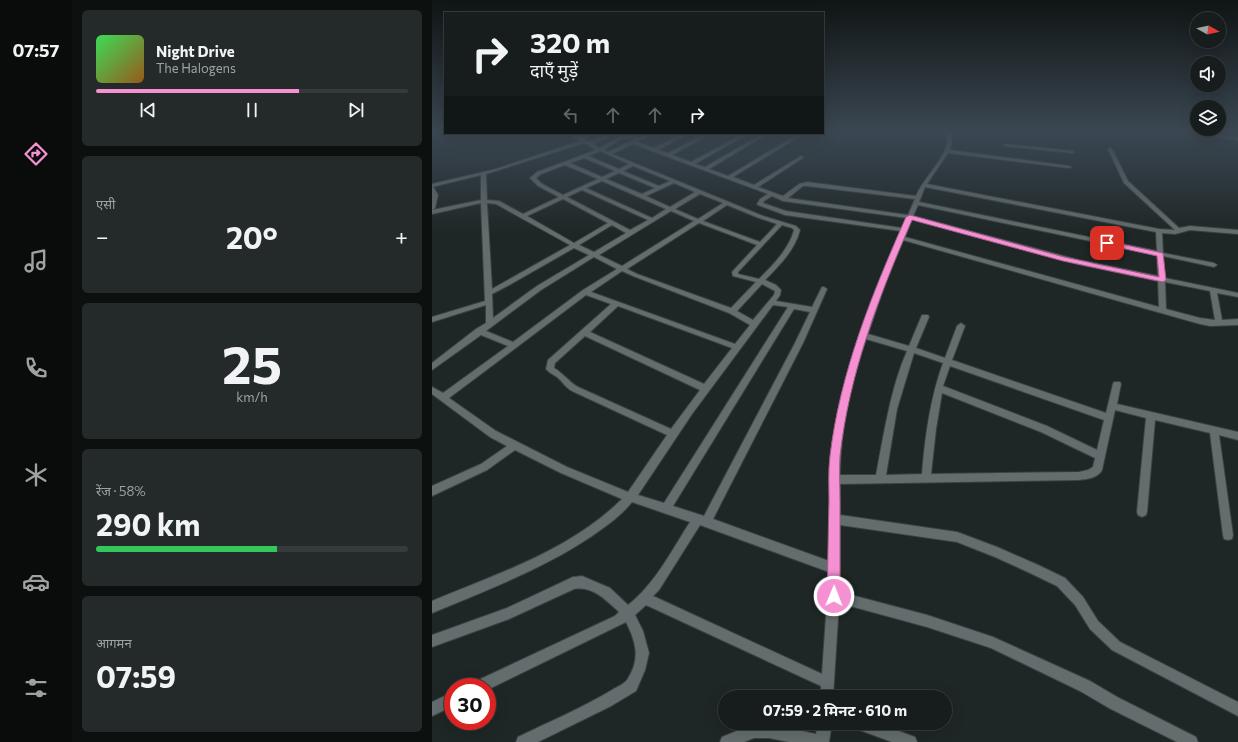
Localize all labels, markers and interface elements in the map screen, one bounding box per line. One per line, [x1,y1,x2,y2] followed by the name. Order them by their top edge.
[1190,12,1226,48] north arrow
[1190,12,1226,136] map controls
[530,25,610,59] text: 320 m
[464,28,516,80] icon: right
[13,39,59,61] text: 07:57
[156,42,235,60] text: Night Drive
[1190,56,1226,92] button: sound
[530,59,578,81] text: दाएँ मुड़ें
[156,60,236,76] text: The Halogens
[137,99,159,121] icon: previous
[241,99,263,121] icon: pause
[345,99,367,121] icon: next
[1190,100,1226,136] button: layers
[560,104,582,126] icon: left
[602,104,624,126] icon: ahead
[644,104,666,126] icon: ahead
[686,104,708,126] icon: right
[22,140,50,168] icon: directions
[96,196,115,212] text: एसी
[226,218,278,255] text: 20°
[96,223,109,250] text: −
[395,223,408,250] text: +
[1090,226,1124,260] pin
[1096,232,1118,254] icon: arrive
[22,247,50,275] icon: music
[222,331,282,395] text: 25
[22,354,50,382] icon: phone
[236,389,268,405] text: km/h
[22,461,50,489] icon: climate
[96,483,146,499] text: रेंज · 58%
[96,505,200,542] text: 290 km
[22,568,50,596] icon: car
[813,575,855,617] position arrow
[96,635,132,651] text: आगमन
[96,657,176,694] text: 07:59
[22,674,50,702] icon: filters
[444,678,496,730] speed limit sign: 30
[763,701,907,719] text: 07:59 · 2 मिनट · 610 m

